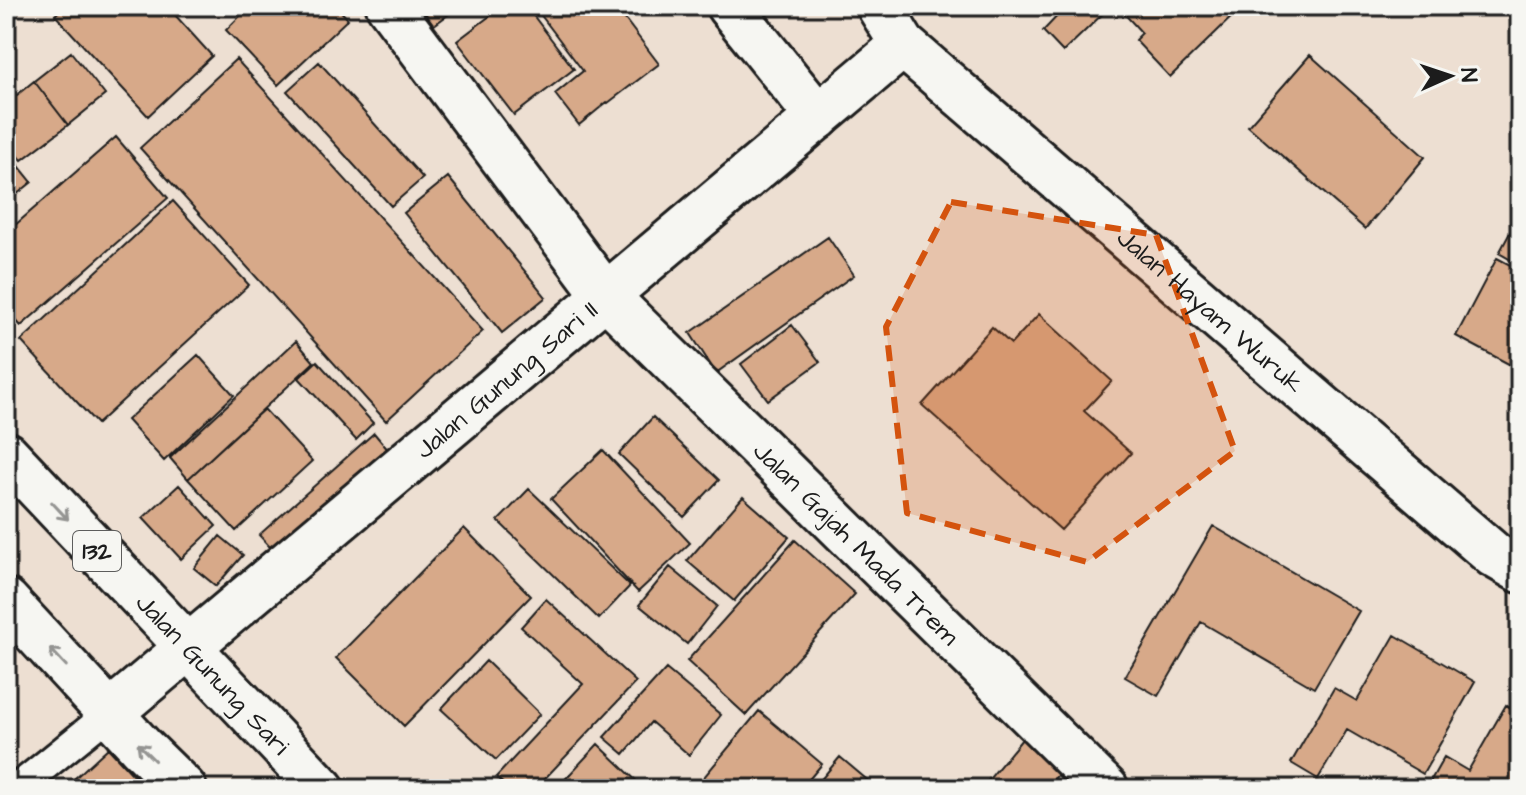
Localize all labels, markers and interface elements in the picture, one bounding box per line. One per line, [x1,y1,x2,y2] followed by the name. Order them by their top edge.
[1410,36,1490,116] north arrow
[1453,67,1484,83] text: N
[1109,220,1311,402] street label: Jalan Hayam Wuruk
[408,293,606,467] street label: Jalan Gunung Sari II
[745,434,968,654] street label: Jalan Gajah Mada Trem
[50,501,69,521] one-way arrow
[73,531,121,571] road number: 132
[127,586,298,763] street label: Jalan Gunung Sari
[49,647,68,667] one-way arrow
[137,743,156,762] one-way arrow

